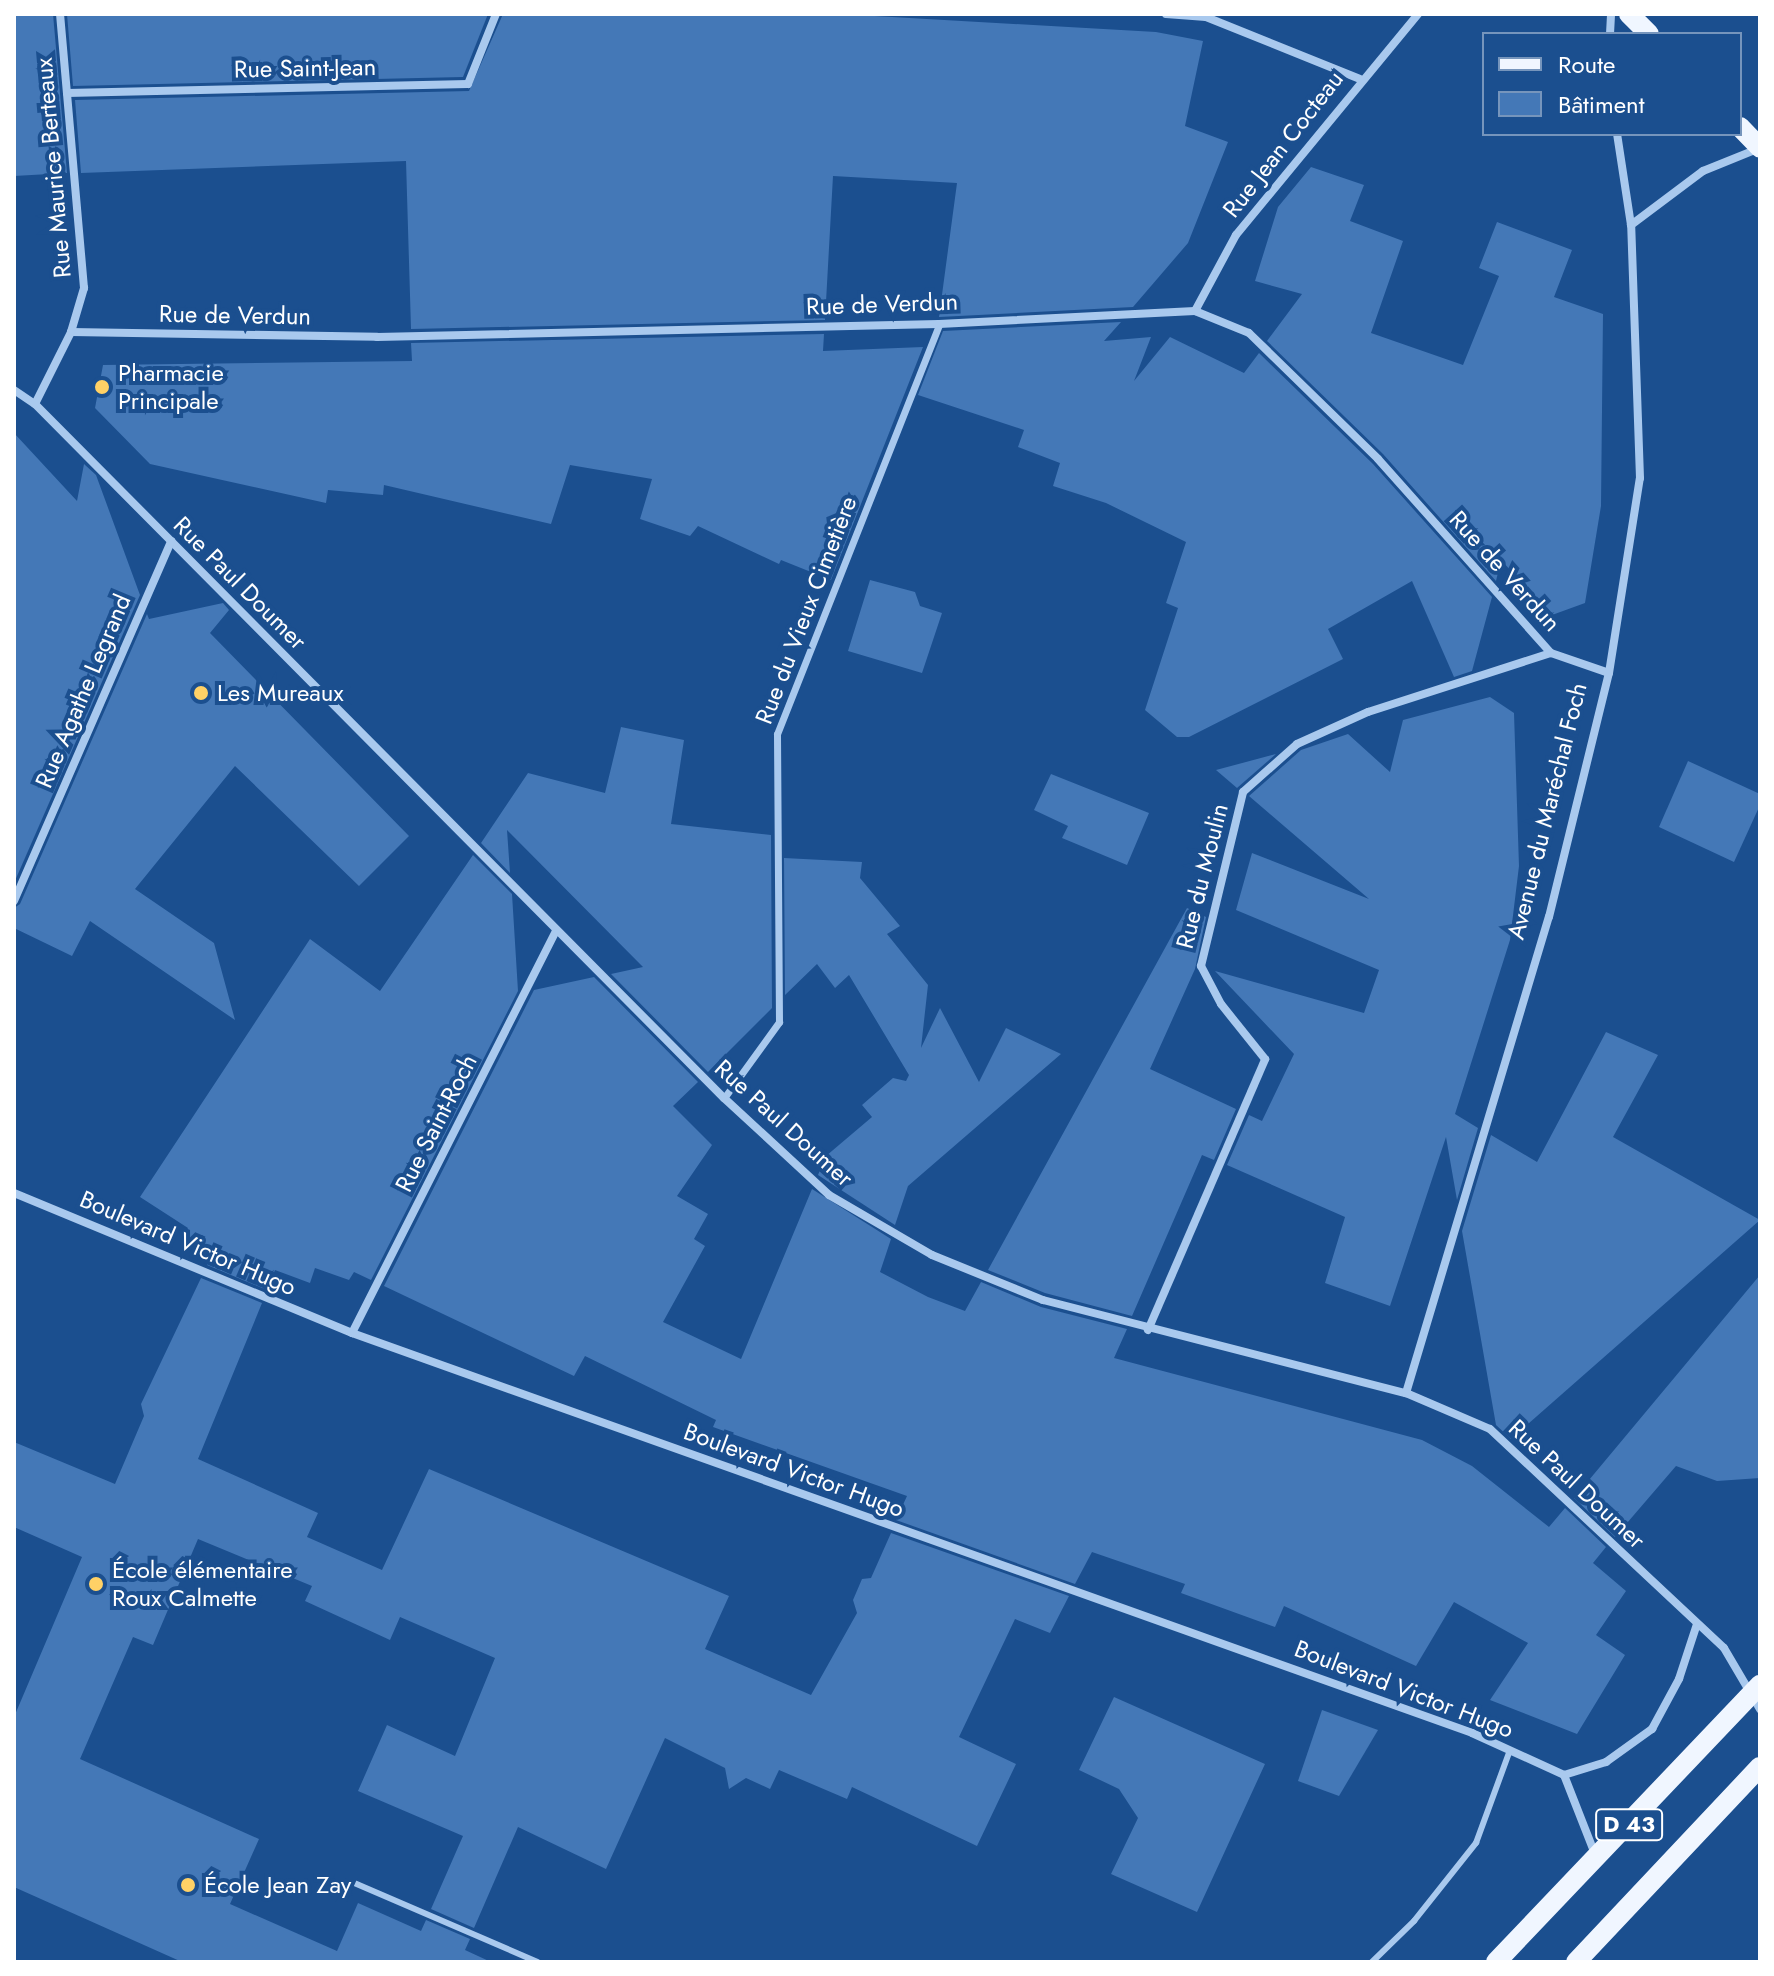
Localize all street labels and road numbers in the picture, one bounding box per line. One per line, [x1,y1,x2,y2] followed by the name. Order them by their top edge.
[234,52,376,84] street label: Rue Saint-Jean
[29,57,77,279] street label: Rue Maurice Berteaux
[1217,65,1349,223] street label: Rue Jean Cocteau
[805,287,959,321] street label: Rue de Verdun
[159,299,311,331] street label: Rue de Verdun
[749,492,863,728] street label: Rue du Vieux Cimetière
[1443,505,1567,637] street label: Rue de Verdun
[168,511,312,655] street label: Rue Paul Doumer
[29,590,137,792] street label: Rue Agathe Legrand
[1501,680,1593,942] street label: Avenue du Maréchal Foch
[1170,800,1234,952] street label: Rue du Moulin
[389,1049,483,1197] street label: Rue Saint-Roch
[709,1053,859,1193] street label: Rue Paul Doumer
[75,1184,301,1302] street label: Boulevard Victor Hugo
[1503,1413,1651,1555] street label: Rue Paul Doumer
[680,1417,908,1523] street label: Boulevard Victor Hugo
[1290,1634,1518,1744] street label: Boulevard Victor Hugo
[1595,1807,1663,1843] road number: D 43

